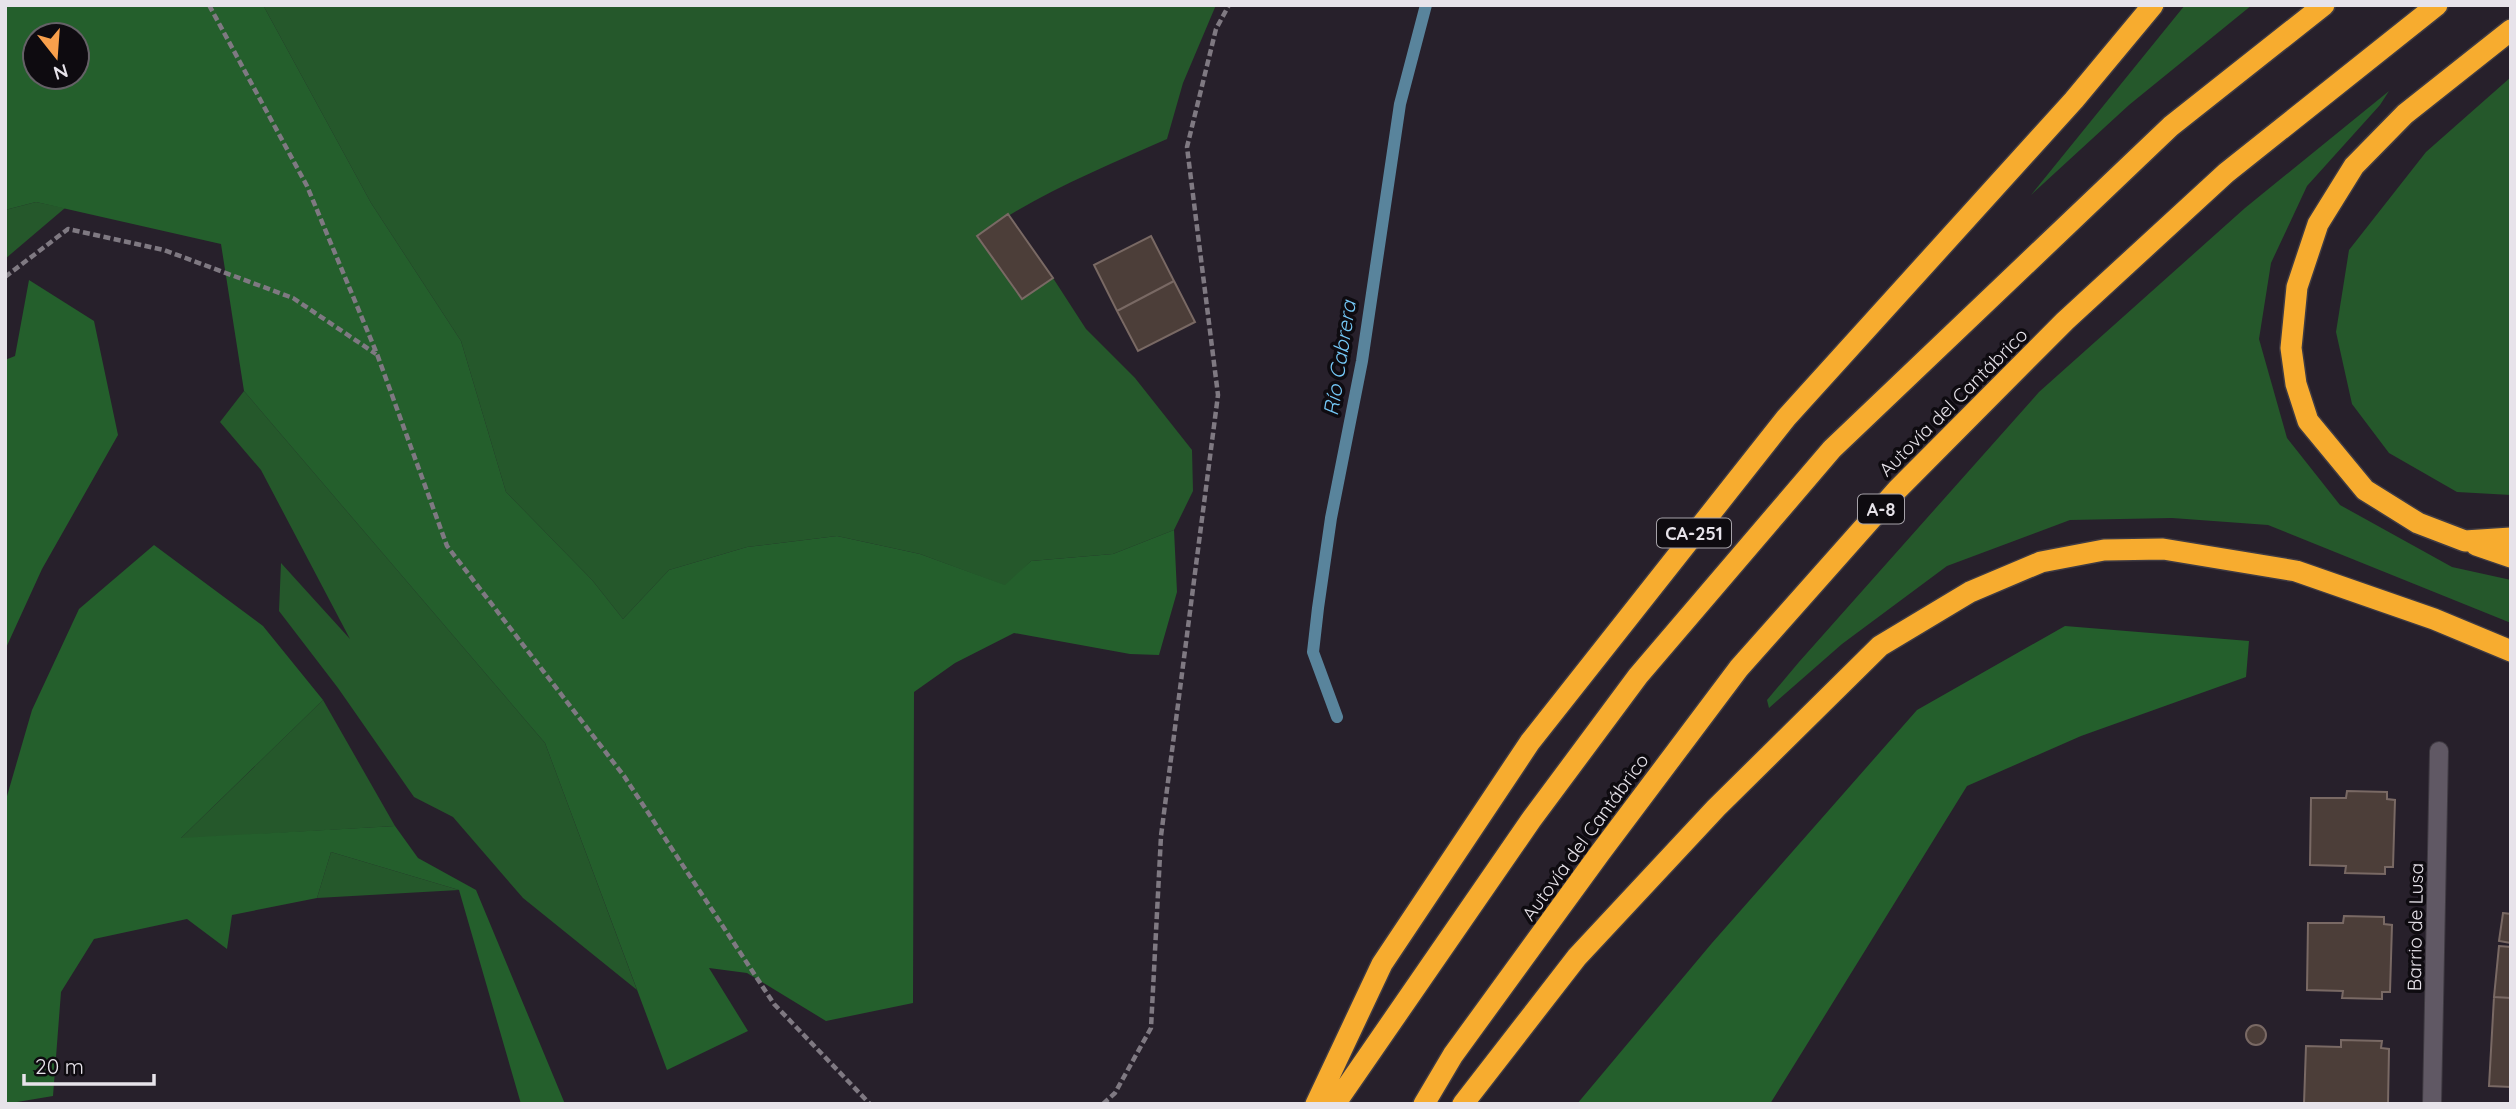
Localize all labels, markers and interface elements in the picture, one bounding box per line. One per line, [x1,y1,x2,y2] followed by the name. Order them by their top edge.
[21,21,91,91] north arrow
[51,59,71,86] text: N
[1317,297,1361,417] water label: Río Cabrera
[1874,323,2032,481] street label: Autovía del Cantábrico
[1858,494,1904,524] road number: A-8
[1657,518,1731,548] road number: CA-251
[1516,749,1654,925] street label: Autovía del Cantábrico
[2402,863,2428,991] street label: Barrio de Lusa
[24,1042,154,1086] scale bar
[35,1053,84,1079] text: 20 m

